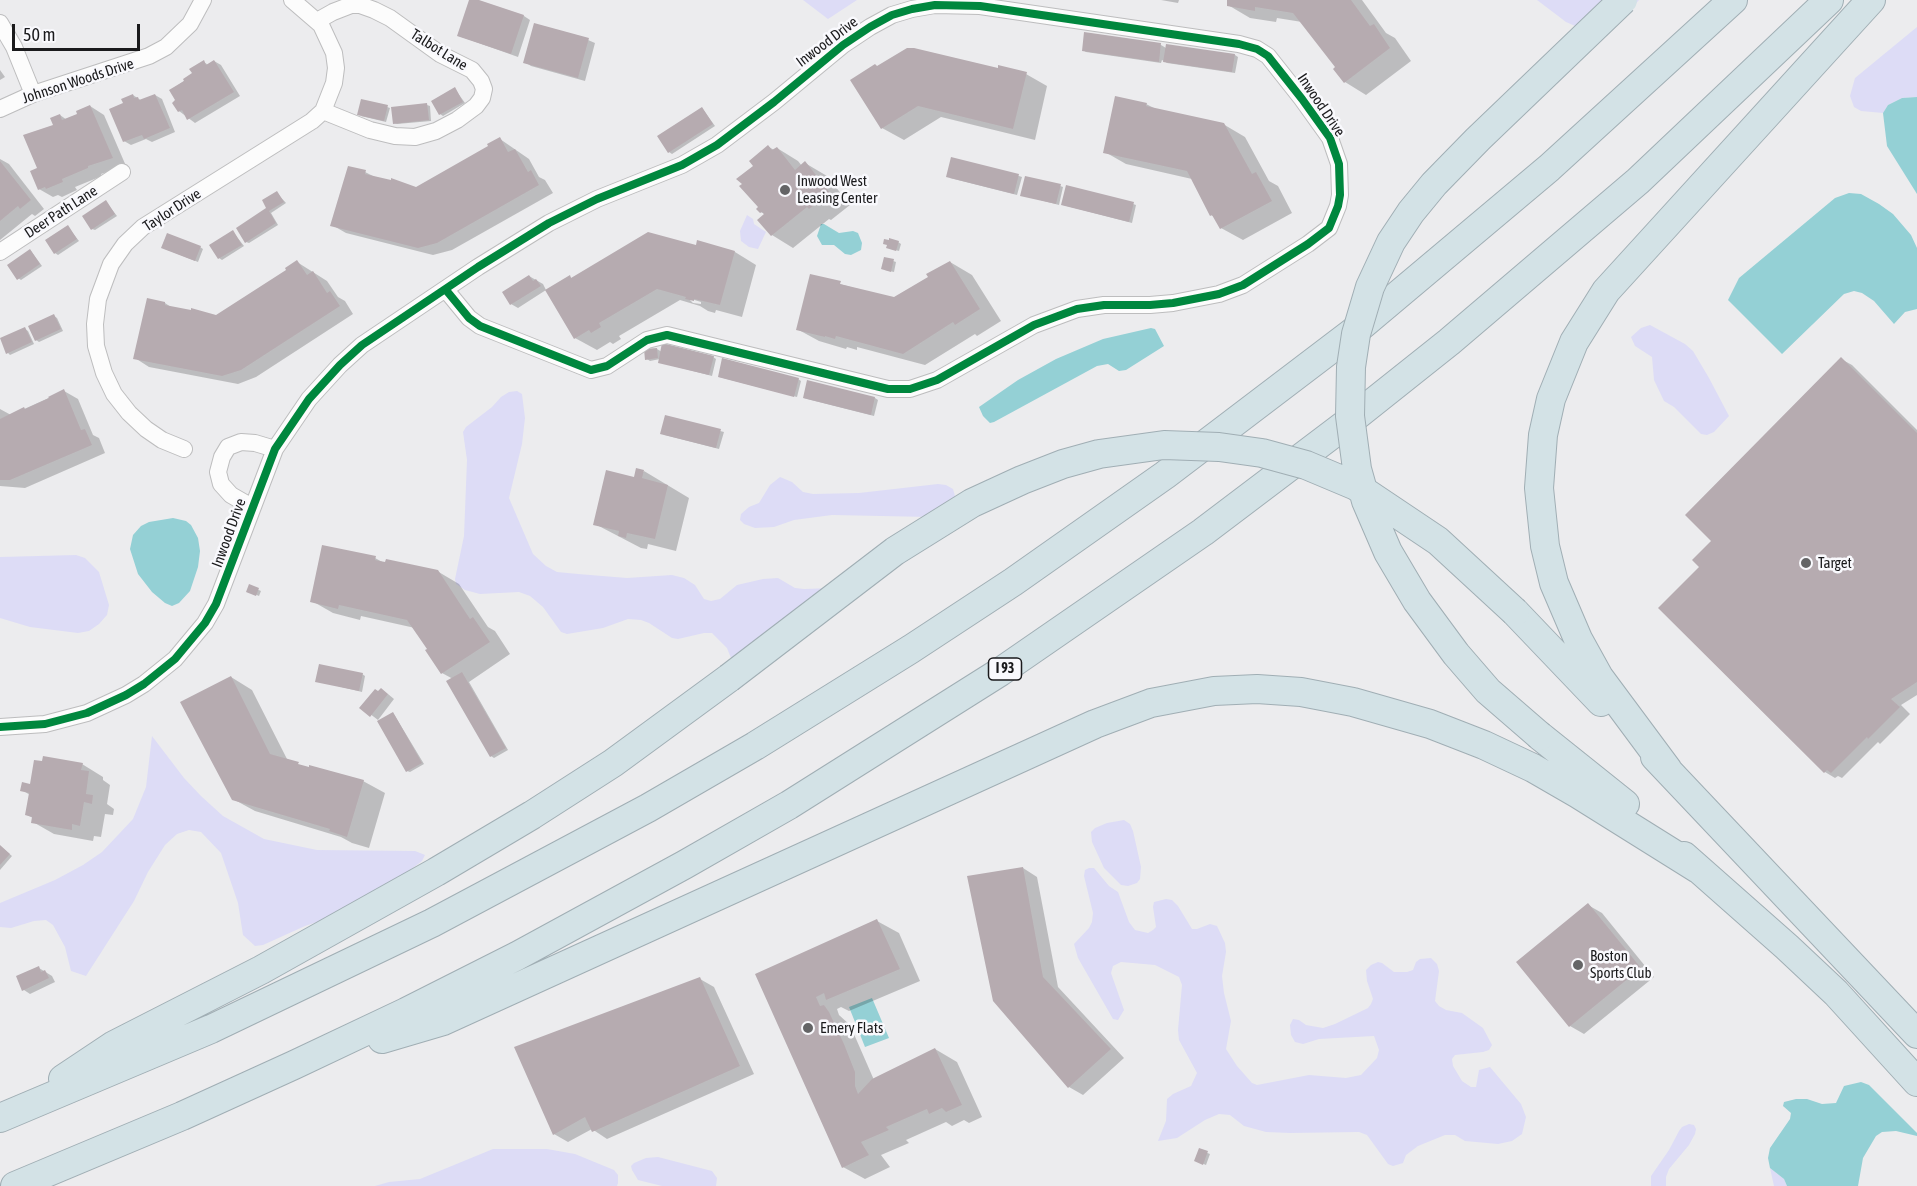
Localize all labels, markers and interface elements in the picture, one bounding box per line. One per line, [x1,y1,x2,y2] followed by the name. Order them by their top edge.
[15,12,142,50] scale bar
[793,13,861,71] street label: Inwood Drive
[23,24,55,45] text: 50 m
[407,25,471,75] street label: Talbot Lane
[20,54,136,108] street label: Johnson Woods Drive
[1293,70,1349,140] street label: Inwood Drive
[797,172,877,207] place label: Inwood West Leasing Center
[21,182,101,242] street label: Deer Path Lane
[778,183,792,197] marker: Inwood West Leasing Center
[140,185,204,235] street label: Taylor Drive
[208,496,250,570] street label: Inwood Drive
[1818,554,1852,572] place label: Target
[1799,556,1813,570] marker: Target
[988,658,1022,680] road number: I 93
[1590,947,1651,982] place label: Boston Sports Club
[1571,958,1585,972] marker: Boston Sports Club
[820,1019,883,1037] place label: Emery Flats
[801,1021,815,1035] marker: Emery Flats

